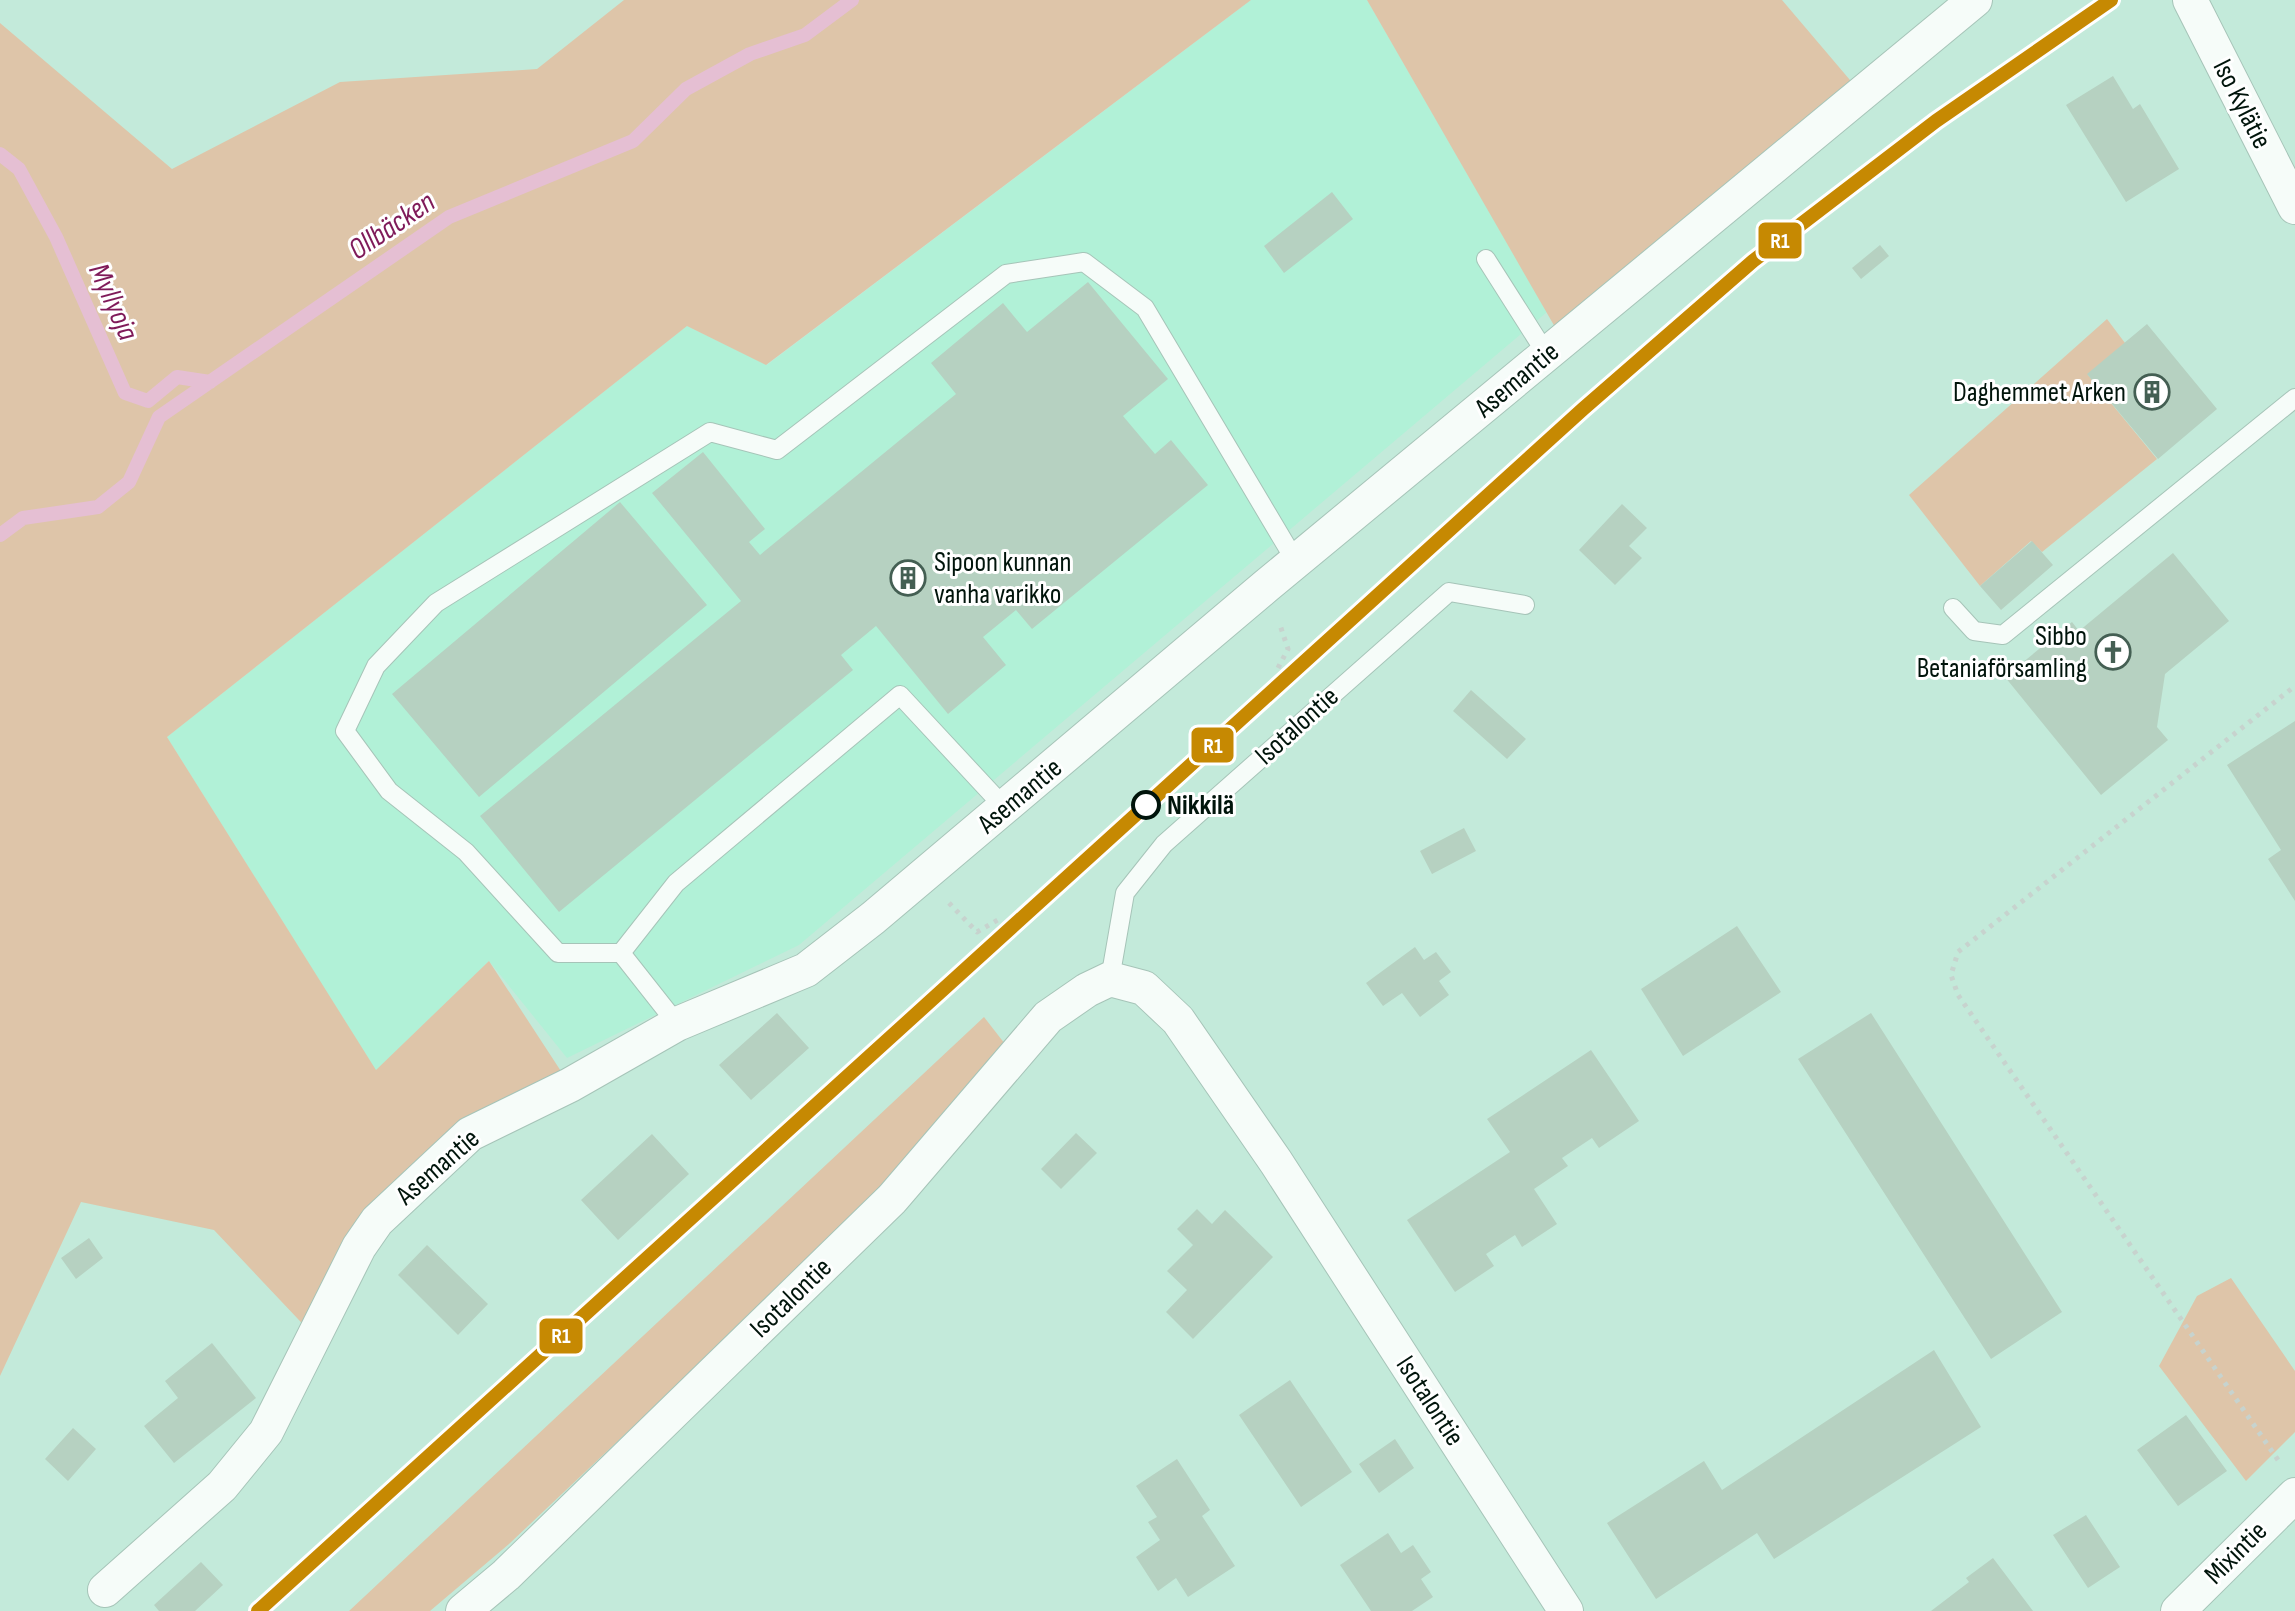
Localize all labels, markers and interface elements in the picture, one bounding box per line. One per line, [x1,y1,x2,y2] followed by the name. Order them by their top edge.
[2206,54,2278,154] street label: Iso Kylätie
[342,184,442,268] water label: Ollbäcken
[1757,221,1803,260] line badge: R1
[1770,228,1790,255] text: R1
[80,258,146,346] water label: Myllyoja
[1468,335,1566,425] street label: Asemantie
[2133,373,2171,411] building icon: Daghemmet Arken
[1953,376,2126,409] place label: Daghemmet Arken
[934,546,1072,611] place label: Sipoon kunnan vanha varikko
[889,559,927,597] building icon: Sipoon kunnan vanha varikko
[1917,620,2087,685] place label: Sibbo Betaniaförsamling
[2094,633,2132,671] church icon: Sibbo Betaniaförsamling
[1249,680,1345,772] street label: Isotalontie
[1190,726,1235,764] line badge: R1
[1203,733,1223,760] text: R1
[971,751,1069,841] street label: Asemantie
[1167,789,1234,822] place label: Nikkilä
[1132,791,1160,819] marker: Nikkilä
[389,1122,486,1213] street label: Asemantie
[743,1251,839,1345] street label: Isotalontie
[538,1317,584,1355] line badge: R1
[551,1323,571,1350] text: R1
[1389,1350,1471,1452] street label: Isotalontie
[2198,1515,2274,1591] street label: Mixintie

